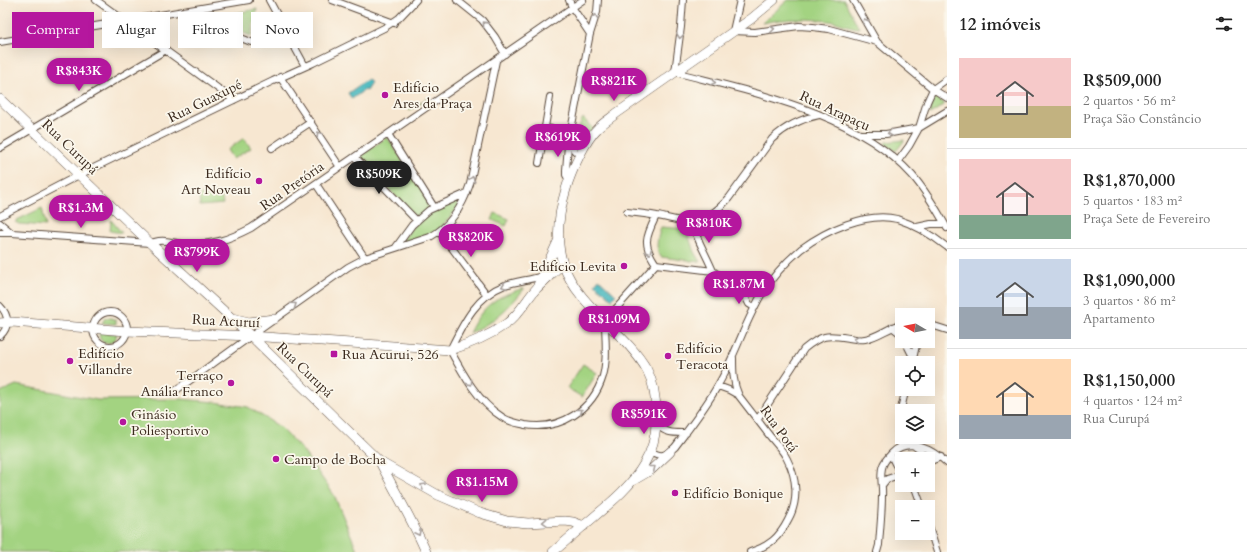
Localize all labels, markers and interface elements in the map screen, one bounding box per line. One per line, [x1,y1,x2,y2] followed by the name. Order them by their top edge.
[12,12,94,48] chip: Comprar
[102,12,170,48] chip: Alugar
[178,12,243,48] chip: Filtros
[251,12,313,48] chip: Novo
[959,13,1041,36] text: 12 imóveis
[1213,13,1235,35] icon: filters
[590,14,599,21] one-way arrow
[862,18,869,25] one-way arrow
[482,21,489,28] one-way arrow
[769,25,775,34] one-way arrow
[676,33,685,39] one-way arrow
[46,58,112,92] pin: R$843K
[56,62,102,80] text: R$843K
[581,68,647,102] pin: R$821K
[1083,69,1161,92] text: R$509,000
[591,72,637,90] text: R$821K
[991,74,1039,122] icon: home
[165,75,245,127] street label: Rua Guaxupé
[709,77,716,86] one-way arrow
[393,78,472,113] place label: Edifício Ares da Praça
[797,86,874,136] street label: Rua Arapaçu
[380,90,390,100] marker: Edifício Ares da Praça
[1083,92,1176,110] text: 2 quartos · 56 m²
[1083,110,1201,128] text: Praça São Constâncio
[38,115,102,179] street label: Rua Curupá
[525,124,591,158] pin: R$619K
[535,128,581,146] text: R$619K
[887,128,893,137] one-way arrow
[316,131,324,138] one-way arrow
[256,157,328,215] street label: Rua Pretória
[346,161,412,195] pin: R$509K
[181,164,251,199] place label: Edifício Art Noveau
[356,165,402,183] text: R$509K
[1083,169,1175,192] text: R$1,870,000
[467,175,476,182] one-way arrow
[991,175,1039,223] icon: home
[254,176,264,186] marker: Edifício Art Noveau
[1083,192,1182,210] text: 5 quartos · 183 m²
[48,195,114,229] pin: R$1.3M
[58,199,104,217] text: R$1.3M
[676,210,742,244] pin: R$810K
[1083,210,1210,228] text: Praça Sete de Fevereiro
[686,214,732,232] text: R$810K
[438,224,504,258] pin: R$820K
[448,228,494,246] text: R$820K
[164,239,230,273] pin: R$799K
[174,243,220,261] text: R$799K
[645,248,653,255] one-way arrow
[530,257,616,276] place label: Edifício Levita
[619,261,629,271] marker: Edifício Levita
[1083,269,1175,292] text: R$1,090,000
[702,271,776,305] pin: R$1.87M
[713,275,765,293] text: R$1.87M
[991,275,1039,323] icon: home
[501,282,508,290] one-way arrow
[1083,292,1176,310] text: 3 quartos · 86 m²
[290,302,297,310] one-way arrow
[577,306,651,340] pin: R$1.09M
[895,308,935,348] north arrow
[895,308,935,540] map controls
[192,310,260,332] street label: Rua Acuruí
[588,310,640,328] text: R$1.09M
[1083,310,1155,328] text: Apartamento
[853,334,859,343] one-way arrow
[273,338,337,402] street label: Rua Curupá
[676,339,728,374] place label: Edifício Teracota
[78,344,132,379] place label: Edifício Villandre
[342,345,439,364] place label: Rua Acurui, 526
[329,349,339,359] marker: Rua Acurui, 526
[663,351,673,361] marker: Edifício Teracota
[65,356,75,366] marker: Edifício Villandre
[895,356,935,396] button: locate
[141,366,223,401] place label: Terraço Anália Franco
[1083,369,1175,392] text: R$1,150,000
[991,375,1039,423] icon: home
[226,378,236,388] marker: Terraço Anália Franco
[465,379,472,386] one-way arrow
[1083,392,1182,410] text: 4 quartos · 124 m²
[611,401,677,435] pin: R$591K
[756,402,802,456] street label: Rua Potá
[895,404,935,444] button: layers
[131,405,209,440] place label: Ginásio Poliesportivo
[621,405,667,423] text: R$591K
[575,409,582,416] one-way arrow
[1083,410,1150,428] text: Rua Curupá
[118,417,128,427] marker: Ginásio Poliesportivo
[284,450,386,469] place label: Campo de Bocha
[895,452,935,492] button: +
[271,454,281,464] marker: Campo de Bocha
[649,466,656,473] one-way arrow
[445,469,519,503] pin: R$1.15M
[456,473,508,491] text: R$1.15M
[420,483,427,490] one-way arrow
[683,484,783,503] place label: Edifício Bonique
[670,488,680,498] marker: Edifício Bonique
[895,500,935,540] button: −
[542,518,548,527] one-way arrow
[413,529,420,537] one-way arrow

